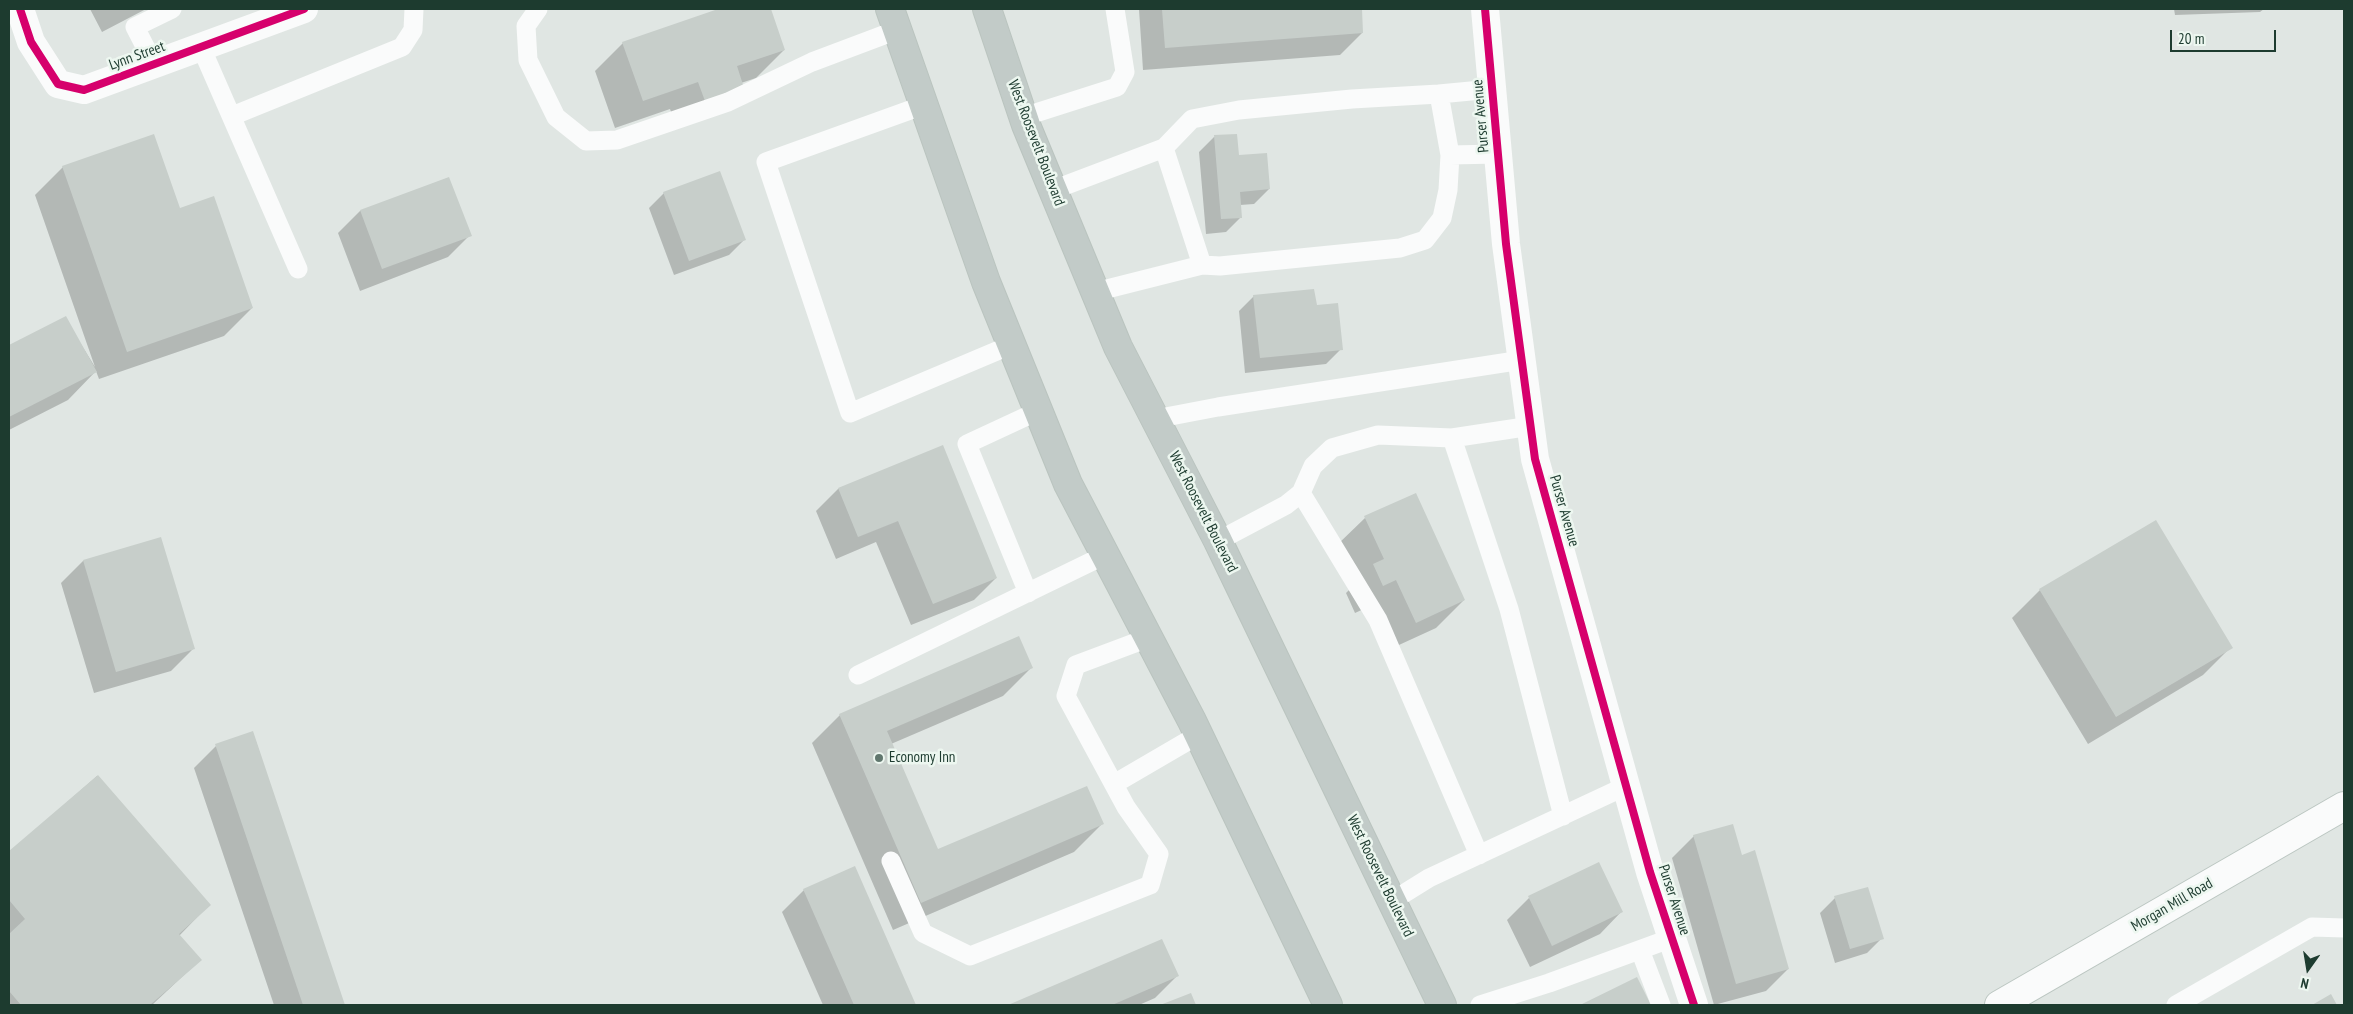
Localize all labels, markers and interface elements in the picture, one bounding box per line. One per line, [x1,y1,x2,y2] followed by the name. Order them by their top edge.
[2173,20,2279,52] scale bar
[2178,29,2204,48] text: 20 m
[107,38,167,74] street label: Lynn Street
[1004,77,1068,209] street label: West Roosevelt Boulevard
[1469,79,1493,153] street label: Purser Avenue
[1165,448,1241,576] street label: West Roosevelt Boulevard
[1545,473,1583,549] street label: Purser Avenue
[889,749,955,767] place label: Economy Inn
[873,752,885,764] marker: Economy Inn
[1343,812,1417,940] street label: West Roosevelt Boulevard
[1654,862,1694,938] street label: Purser Avenue
[2128,874,2216,936] street label: Morgan Mill Road
[2283,944,2333,994] north arrow
[2299,974,2310,993] text: N

